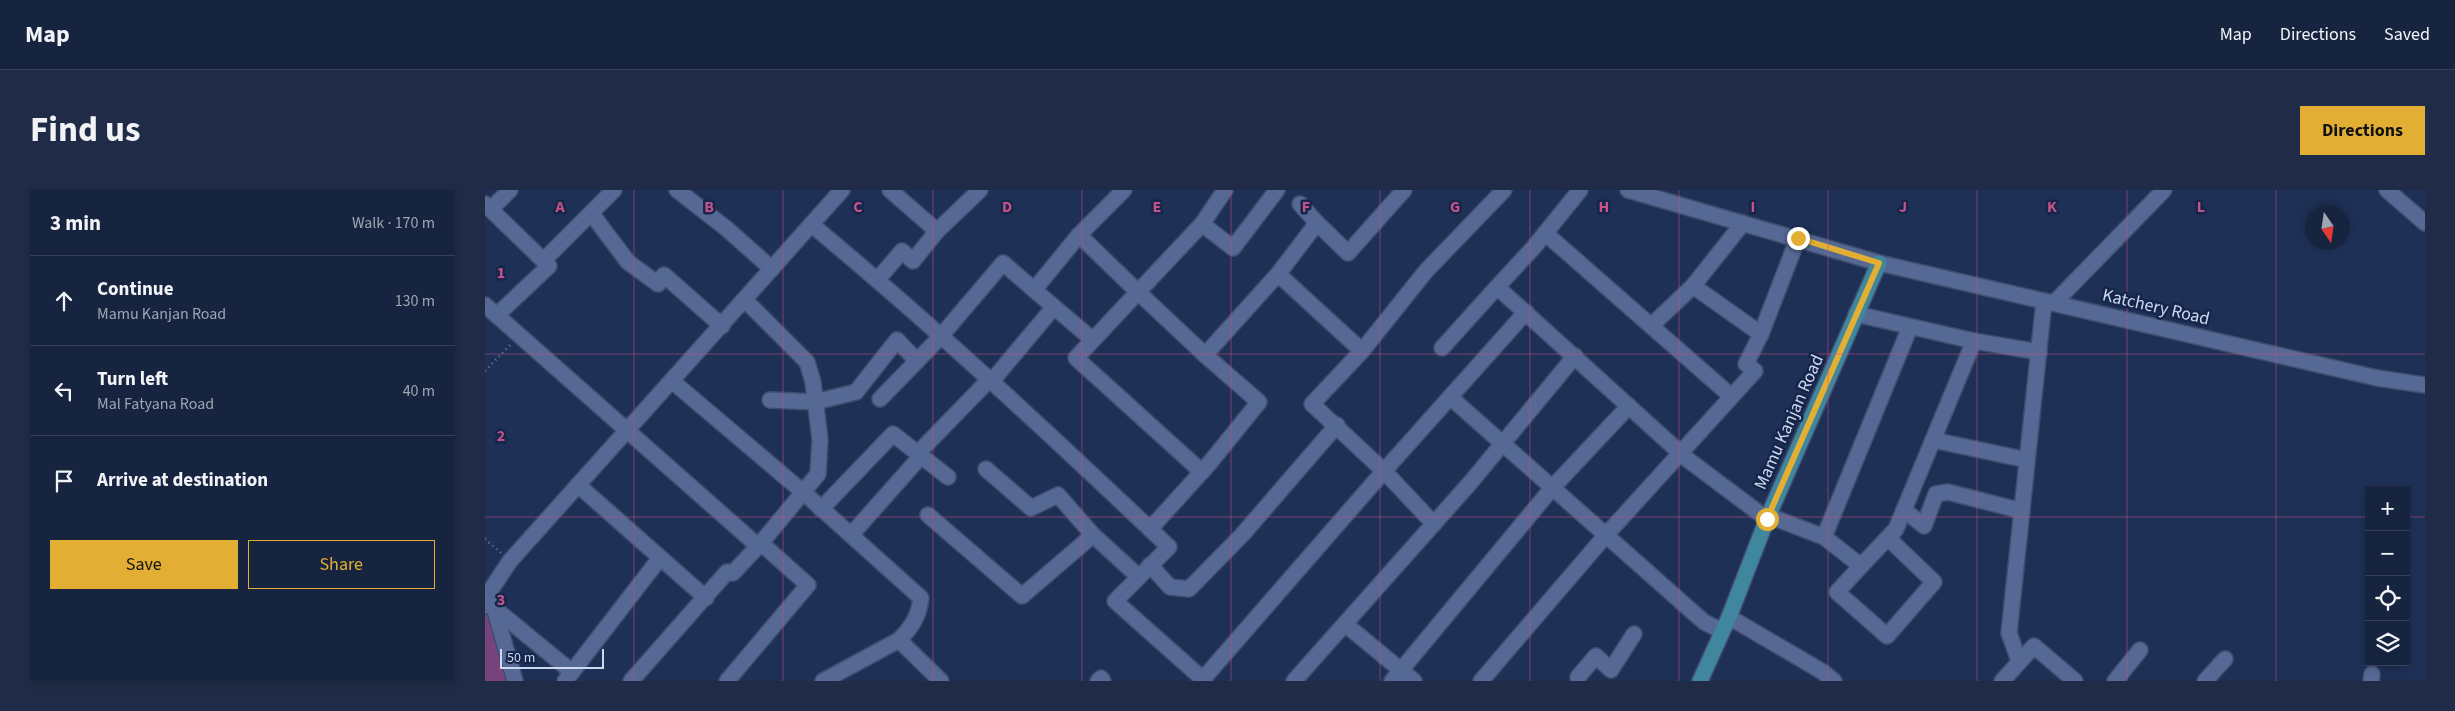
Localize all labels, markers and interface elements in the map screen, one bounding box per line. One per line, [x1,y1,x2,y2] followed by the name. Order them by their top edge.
[25,17,70,52] text: Map
[2220,22,2252,47] text: Map
[2280,22,2356,47] text: Directions
[2384,22,2430,47] text: Saved
[30,105,140,155] text: Find us
[2300,106,2425,155] button: Directions
[554,196,565,218] text: A
[704,196,714,218] text: B
[853,196,863,218] text: C
[1002,196,1012,218] text: D
[1153,196,1161,218] text: E
[1302,196,1310,218] text: F
[1450,196,1460,218] text: G
[1599,196,1609,218] text: H
[1751,196,1755,218] text: I
[1899,196,1907,218] text: J
[2047,196,2057,218] text: K
[2197,196,2205,218] text: L
[2305,205,2350,250] north arrow
[50,208,101,238] text: 3 min
[352,212,435,234] text: Walk · 170 m
[1787,227,1810,250] route end
[497,262,505,284] text: 1
[97,276,174,303] text: Continue
[2100,283,2212,331] street label: Katchery Road
[50,287,78,315] icon: ahead
[395,290,435,312] text: 130 m
[97,303,226,325] text: Mamu Kanjan Road
[1748,350,1830,494] street label: Mamu Kanjan Road
[97,366,168,393] text: Turn left
[50,377,78,405] icon: left
[403,380,435,402] text: 40 m
[97,393,214,415] text: Mal Fatyana Road
[497,425,505,447] text: 2
[50,467,78,495] icon: arrive
[97,467,268,494] text: Arrive at destination
[2365,486,2410,666] map controls
[2365,486,2410,531] button: +
[1756,508,1779,531] route start
[2365,531,2410,576] button: −
[50,540,238,589] button: Save
[248,540,435,589] button: Share
[2365,576,2410,621] button: locate
[497,589,505,611] text: 3
[2365,621,2410,666] button: layers
[500,646,604,669] scale bar
[507,648,535,668] text: 50 m

